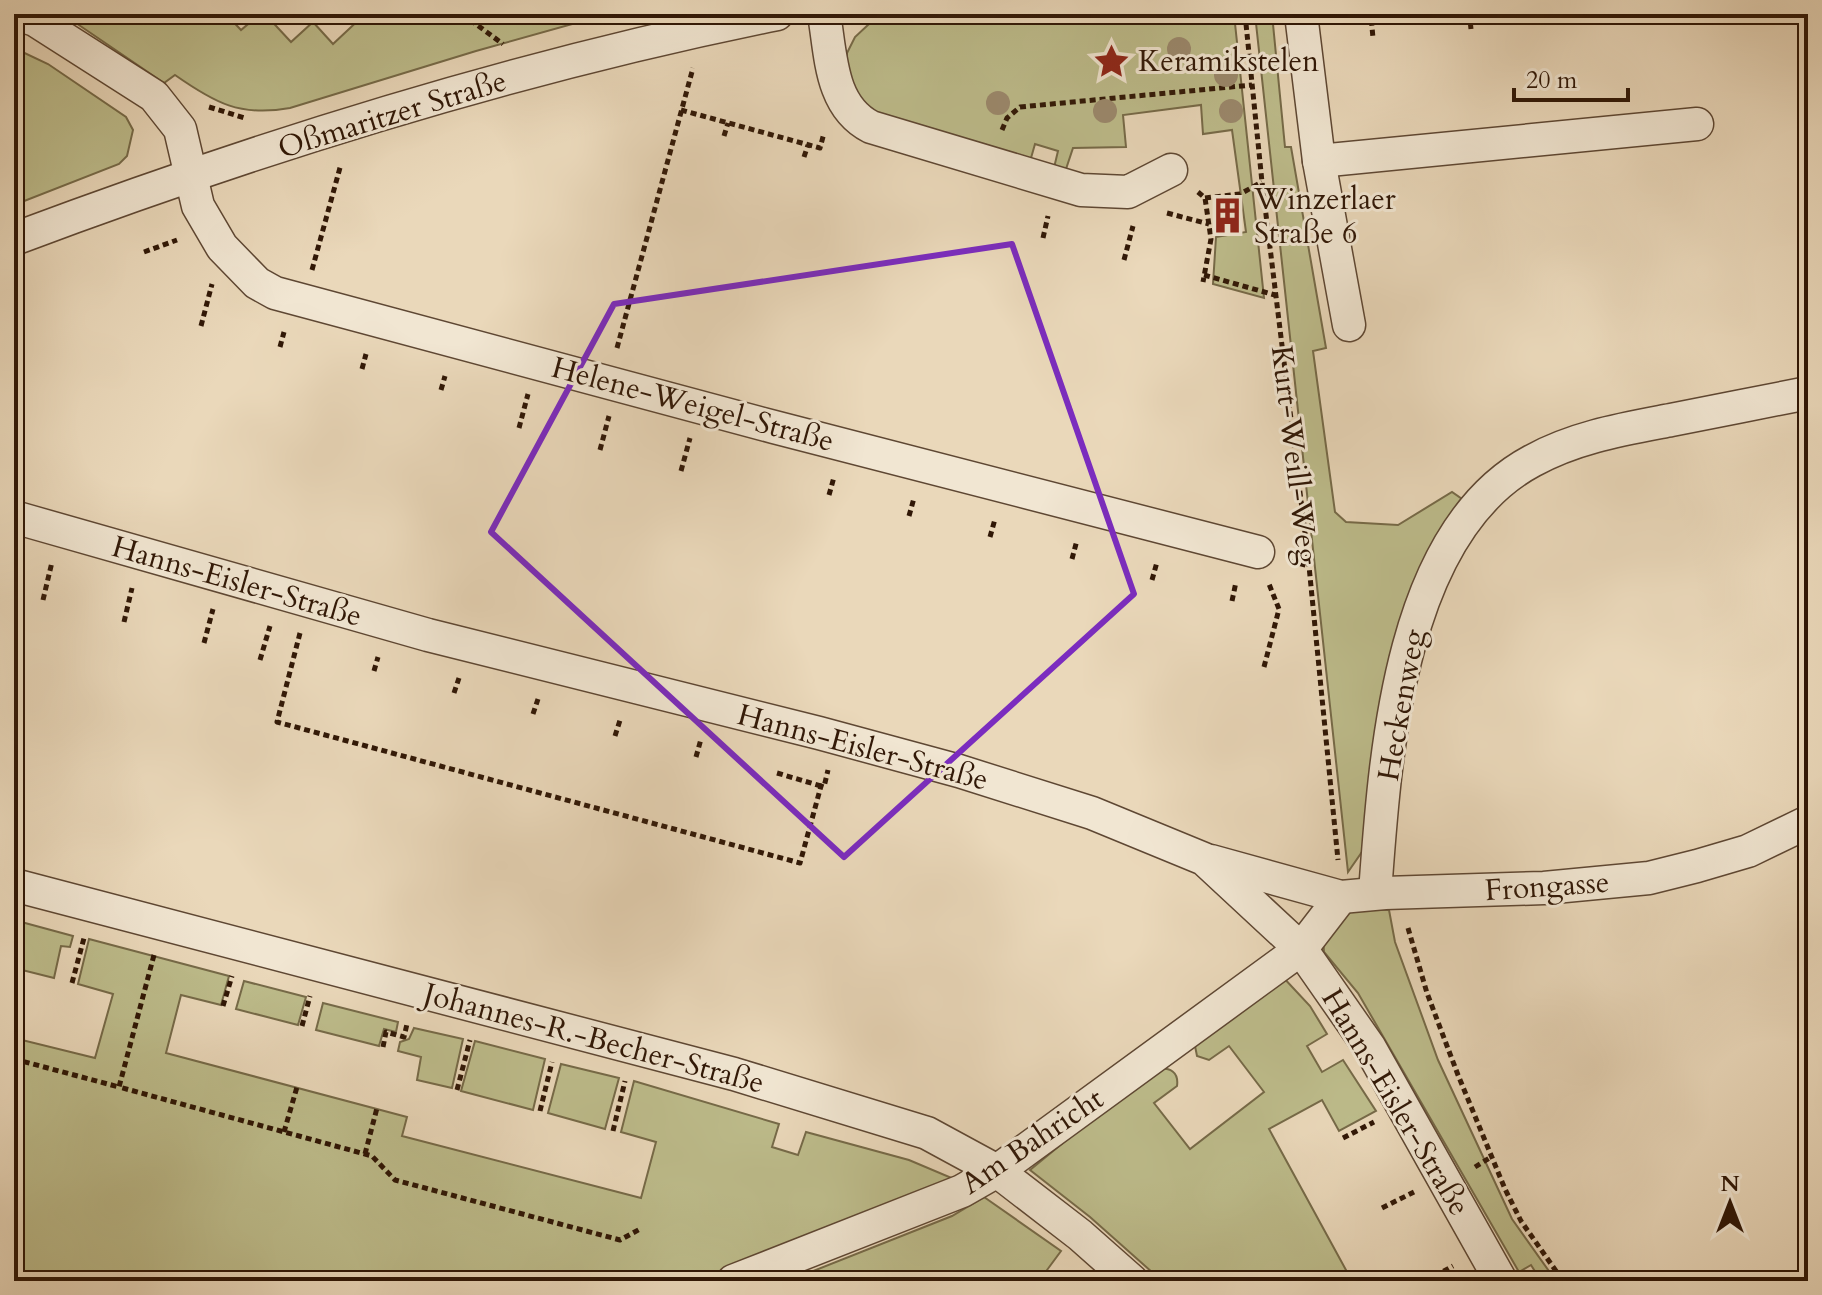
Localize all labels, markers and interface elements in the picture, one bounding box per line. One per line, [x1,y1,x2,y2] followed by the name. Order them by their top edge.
[1138,41,1319,82] place label: Keramikstelen
[1093,42,1131,80] place icon: Keramikstelen
[1514,52,1628,102] scale bar
[273,60,511,169] street label: Oßmaritzer Straße
[1526,64,1578,97] text: 20 m
[1253,179,1396,254] place label: Winzerlaer Straße 6
[1209,197,1247,235] building icon: Winzerlaer Straße 6
[1261,343,1328,567] street label: Kurt-Weill-Weg
[547,347,839,462] street label: Helene-Weigel-Straße
[107,526,367,637] street label: Hanns-Eisler-Straße
[1368,626,1435,784] street label: Heckenweg
[733,694,993,801] street label: Hanns-Eisler-Straße
[1483,862,1611,911] street label: Frongasse
[415,972,769,1104] street label: Johannes-R.-Becher-Straße
[1312,981,1480,1223] street label: Hanns-Eisler-Straße
[953,1078,1112,1204] street label: Am Bahricht
[1690,1163,1770,1243] north arrow
[1720,1169,1740,1199] text: N

